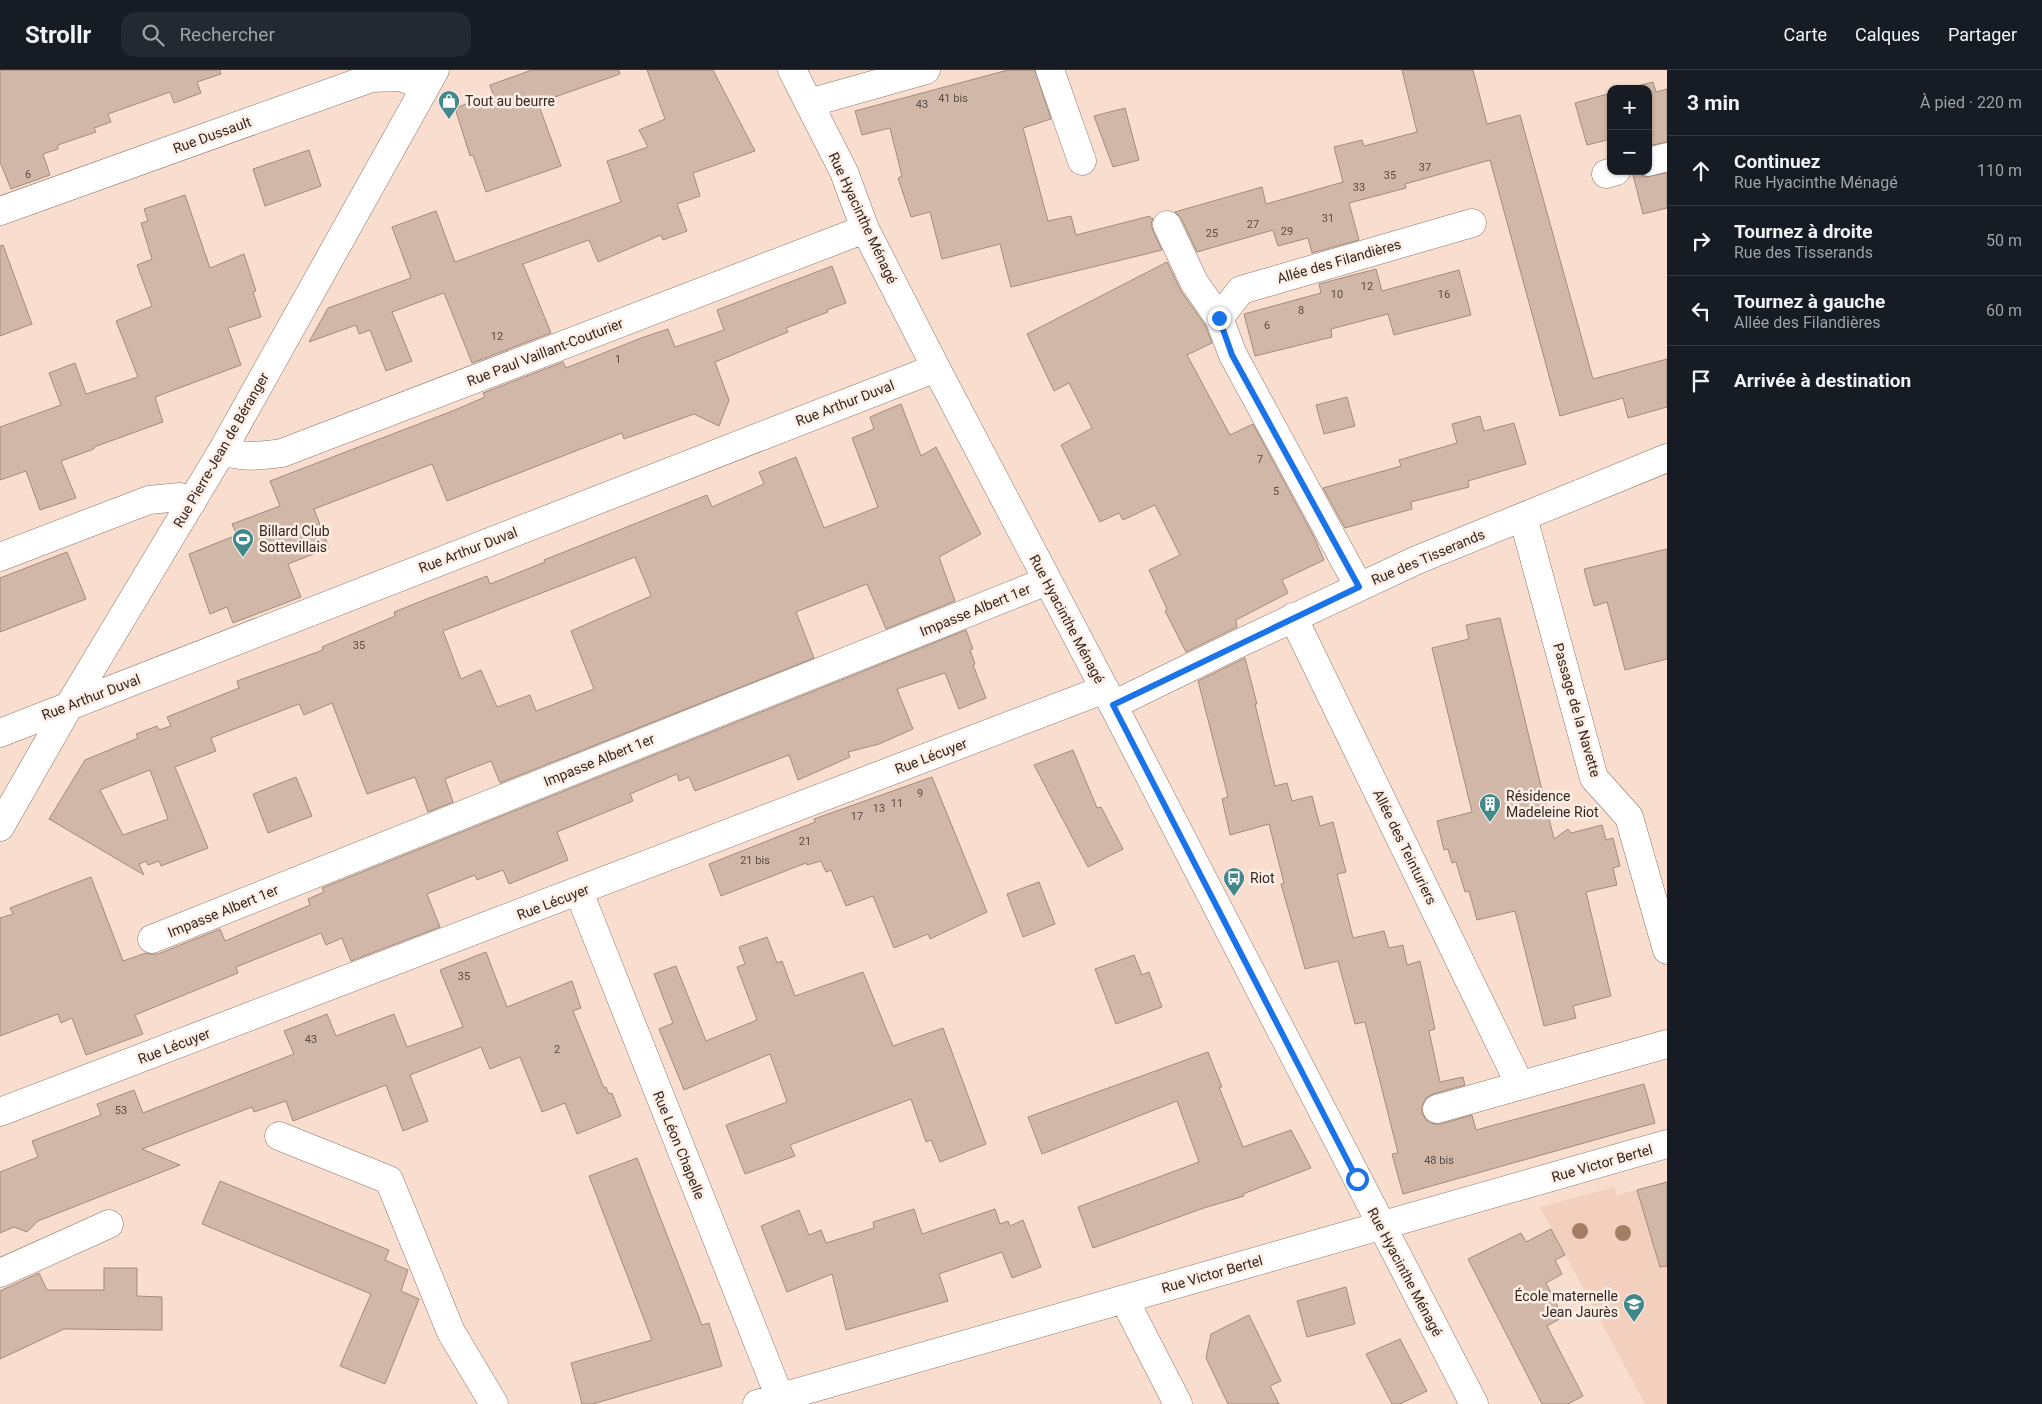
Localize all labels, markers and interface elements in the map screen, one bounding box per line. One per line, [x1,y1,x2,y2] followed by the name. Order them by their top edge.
[121,12,471,57] search box
[25,21,91,49] text: Strollr
[139,21,167,49] icon: search
[179,23,275,46] text: Rechercher
[1784,24,1827,45] text: Carte
[1855,24,1920,45] text: Calques
[1948,24,2017,45] text: Partager
[1607,85,1652,175] map controls
[1607,85,1652,130] button: +
[437,89,461,120] shop icon: Tout au beurre
[1687,91,1740,115] text: 3 min
[938,92,968,105] house number: 41 bis
[465,93,555,109] place label: Tout au beurre
[1920,93,2022,112] text: À pied · 220 m
[916,98,928,111] house number: 43
[171,113,254,157] street label: Rue Dussault
[1607,130,1652,175] button: −
[825,150,901,286] street label: Rue Hyacinthe Ménagé
[1734,150,1820,173] text: Continuez
[1687,157,1715,185] icon: ahead
[1419,161,1431,174] house number: 37
[1977,161,2022,180] text: 110 m
[25,168,31,181] house number: 6
[1384,169,1396,182] house number: 35
[1734,173,1898,192] text: Rue Hyacinthe Ménagé
[1353,181,1365,194] house number: 33
[1322,212,1334,225] house number: 31
[1247,218,1259,231] house number: 27
[1734,220,1873,243] text: Tournez à droite
[1281,225,1293,238] house number: 29
[1206,227,1218,240] house number: 25
[1687,227,1715,255] icon: right
[1986,231,2022,250] text: 50 m
[1275,236,1403,286] street label: Allée des Filandières
[1734,243,1873,262] text: Rue des Tisserands
[1361,280,1373,293] house number: 12
[1331,288,1343,301] house number: 10
[1438,288,1450,301] house number: 16
[1734,290,1885,313] text: Tournez à gauche
[1687,297,1715,325] icon: left
[1986,301,2022,320] text: 60 m
[1298,304,1304,317] house number: 8
[1208,307,1231,330] route end
[1734,313,1880,332] text: Allée des Filandières
[465,315,626,389] street label: Rue Paul Vaillant-Couturier
[1264,319,1270,332] house number: 6
[491,330,503,343] house number: 12
[615,353,621,366] house number: 1
[1687,367,1715,395] icon: arrive
[170,369,272,530] street label: Rue Pierre-Jean de Béranger
[1734,369,1911,392] text: Arrivée à destination
[793,377,897,429] street label: Rue Arthur Duval
[1257,453,1263,466] house number: 7
[1273,485,1279,498] house number: 5
[259,523,330,555] place label: Billard Club Sottevillais
[416,524,520,576] street label: Rue Arthur Duval
[1369,526,1487,588] street label: Rue des Tisserands
[231,527,255,558] sports icon: Billard Club Sottevillais
[1026,552,1108,686] street label: Rue Hyacinthe Ménagé
[917,580,1033,640] street label: Impasse Albert 1er
[353,639,365,652] house number: 35
[1550,641,1604,779] street label: Passage de la Navette
[39,671,143,723] street label: Rue Arthur Duval
[541,730,657,790] street label: Impasse Albert 1er
[893,735,970,777] street label: Rue Lécuyer
[917,787,923,800] house number: 9
[1370,787,1440,907] street label: Allée des Teinturiers
[1506,788,1599,820] place label: Résidence Madeleine Riot
[1478,792,1502,823] building icon: Résidence Madeleine Riot
[891,797,903,810] house number: 11
[873,802,885,815] house number: 13
[851,810,863,823] house number: 17
[799,835,811,848] house number: 21
[740,854,770,867] house number: 21 bis
[1222,866,1246,897] bus stop icon: Riot
[1250,870,1275,886] place label: Riot
[165,881,281,941] street label: Impasse Albert 1er
[515,881,592,923] street label: Rue Lécuyer
[458,970,470,983] house number: 35
[136,1025,213,1067] street label: Rue Lécuyer
[305,1033,317,1046] house number: 43
[554,1043,560,1056] house number: 2
[650,1089,708,1201] street label: Rue Léon Chapelle
[115,1104,127,1117] house number: 53
[1550,1141,1654,1185] street label: Rue Victor Bertel
[1424,1154,1454,1167] house number: 48 bis
[1346,1168,1369,1191] route start
[1364,1205,1446,1339] street label: Rue Hyacinthe Ménagé
[1160,1252,1264,1296] street label: Rue Victor Bertel
[1515,1287,1618,1320] place label: École maternelle Jean Jaurès
[1622,1292,1646,1323] school or university icon: École maternelle Jean Jaurès

